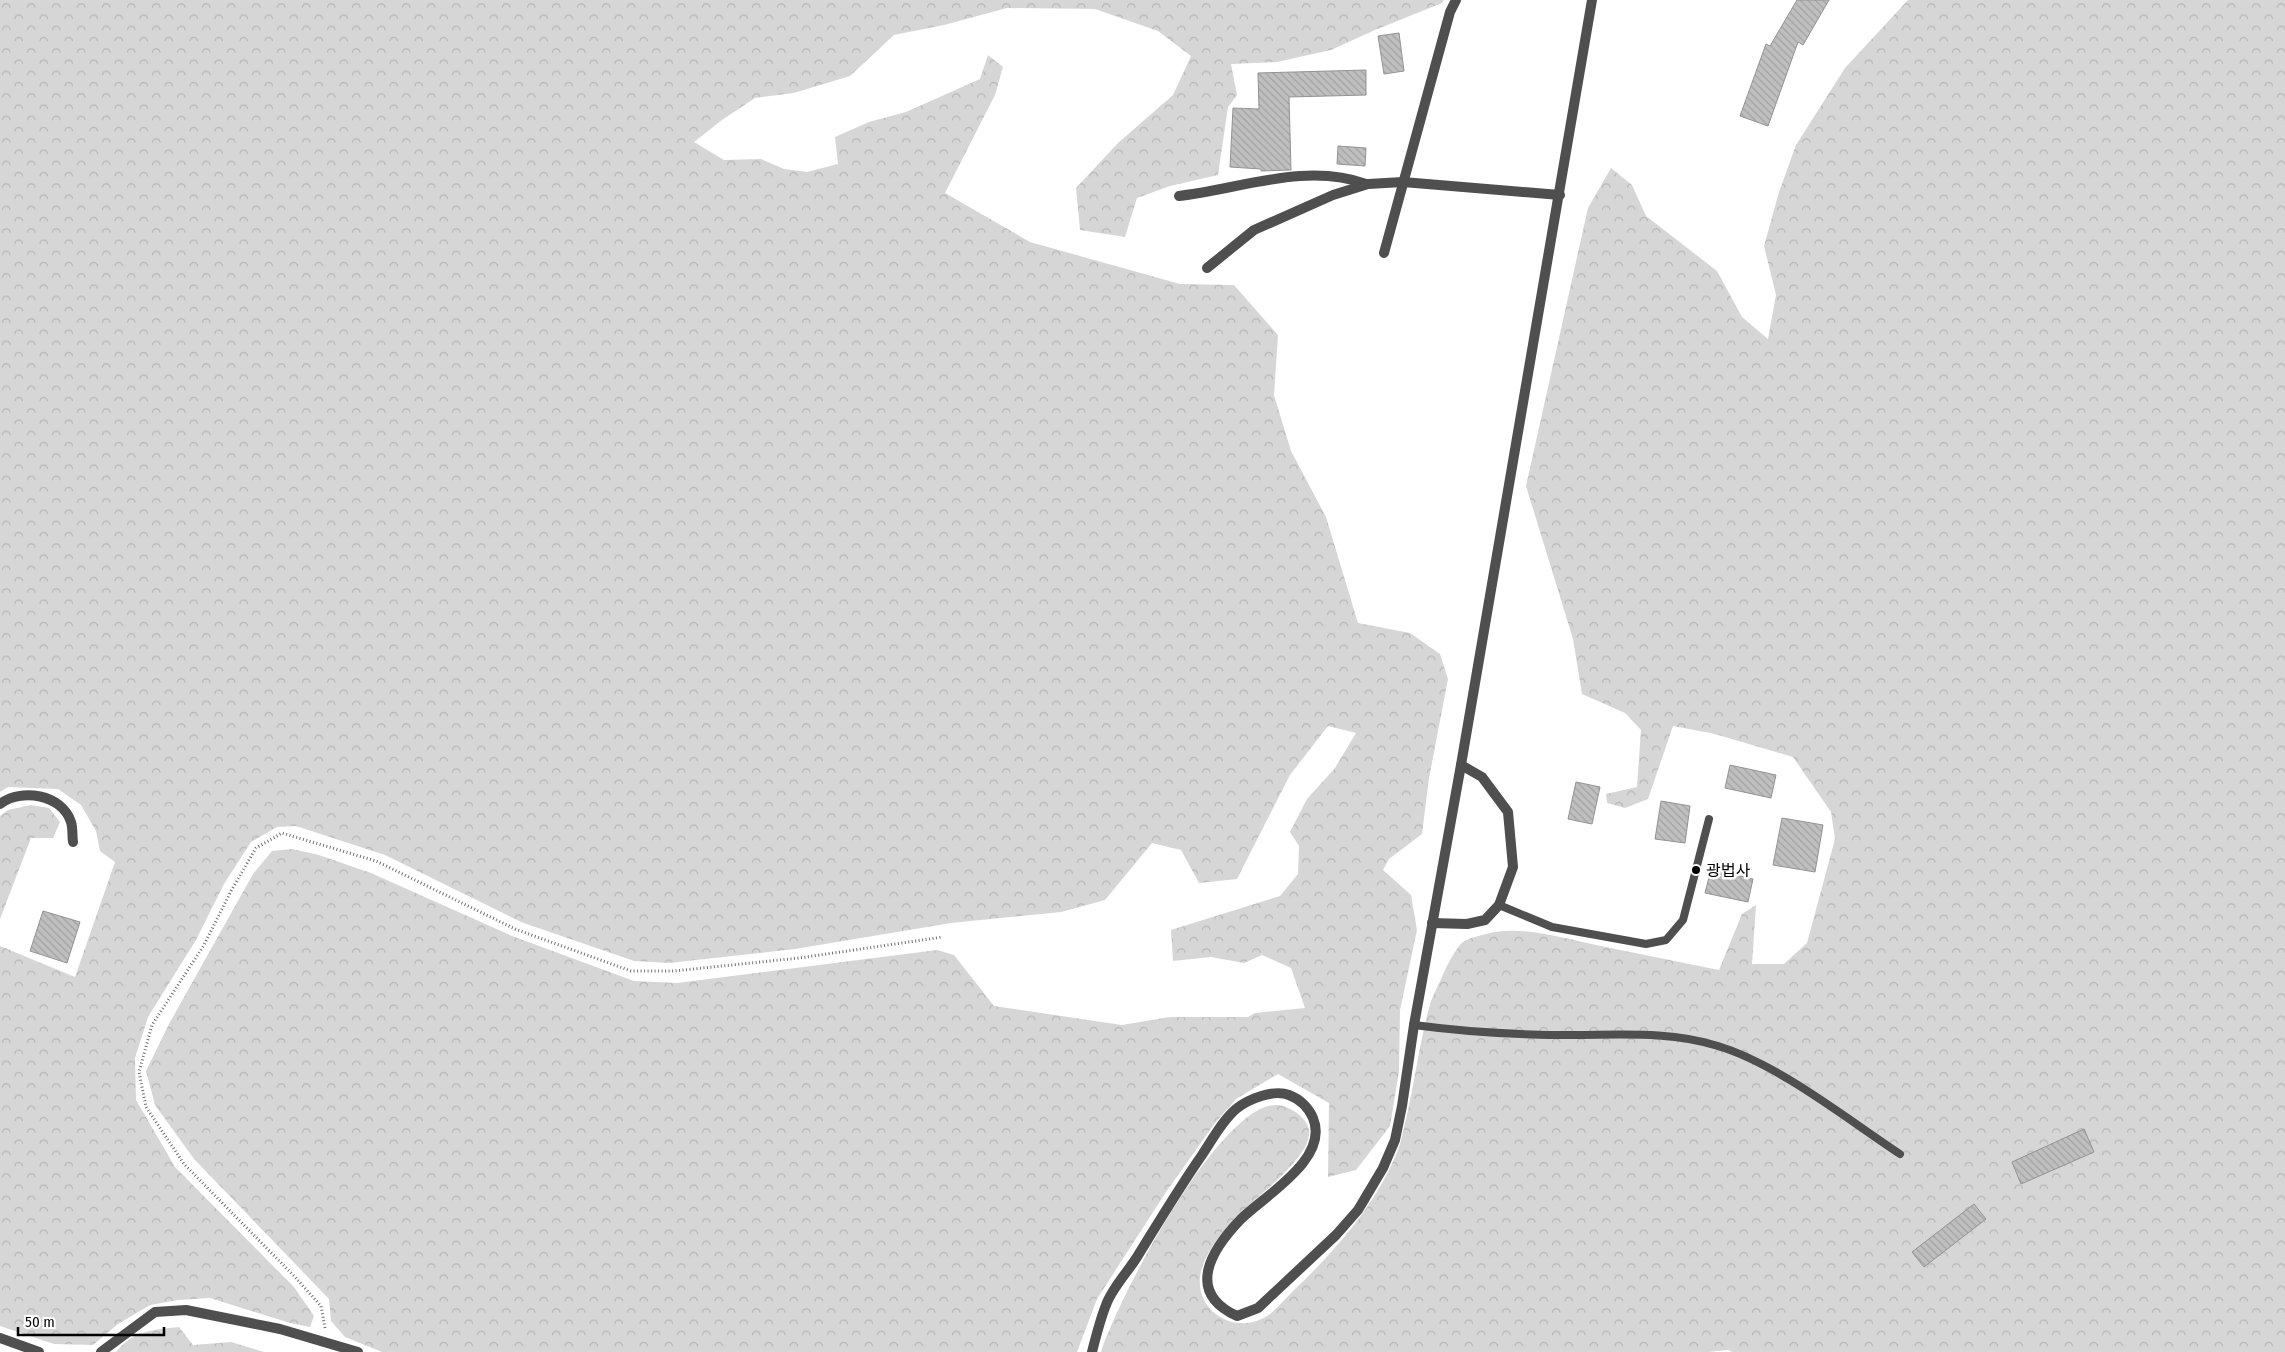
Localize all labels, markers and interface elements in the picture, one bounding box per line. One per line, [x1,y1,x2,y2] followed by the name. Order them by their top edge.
[1706,861,1750,880] place label: 광법사
[1690,864,1702,876] marker: 광법사
[18,1304,164,1336] scale bar
[25,1313,55,1331] text: 50 m

